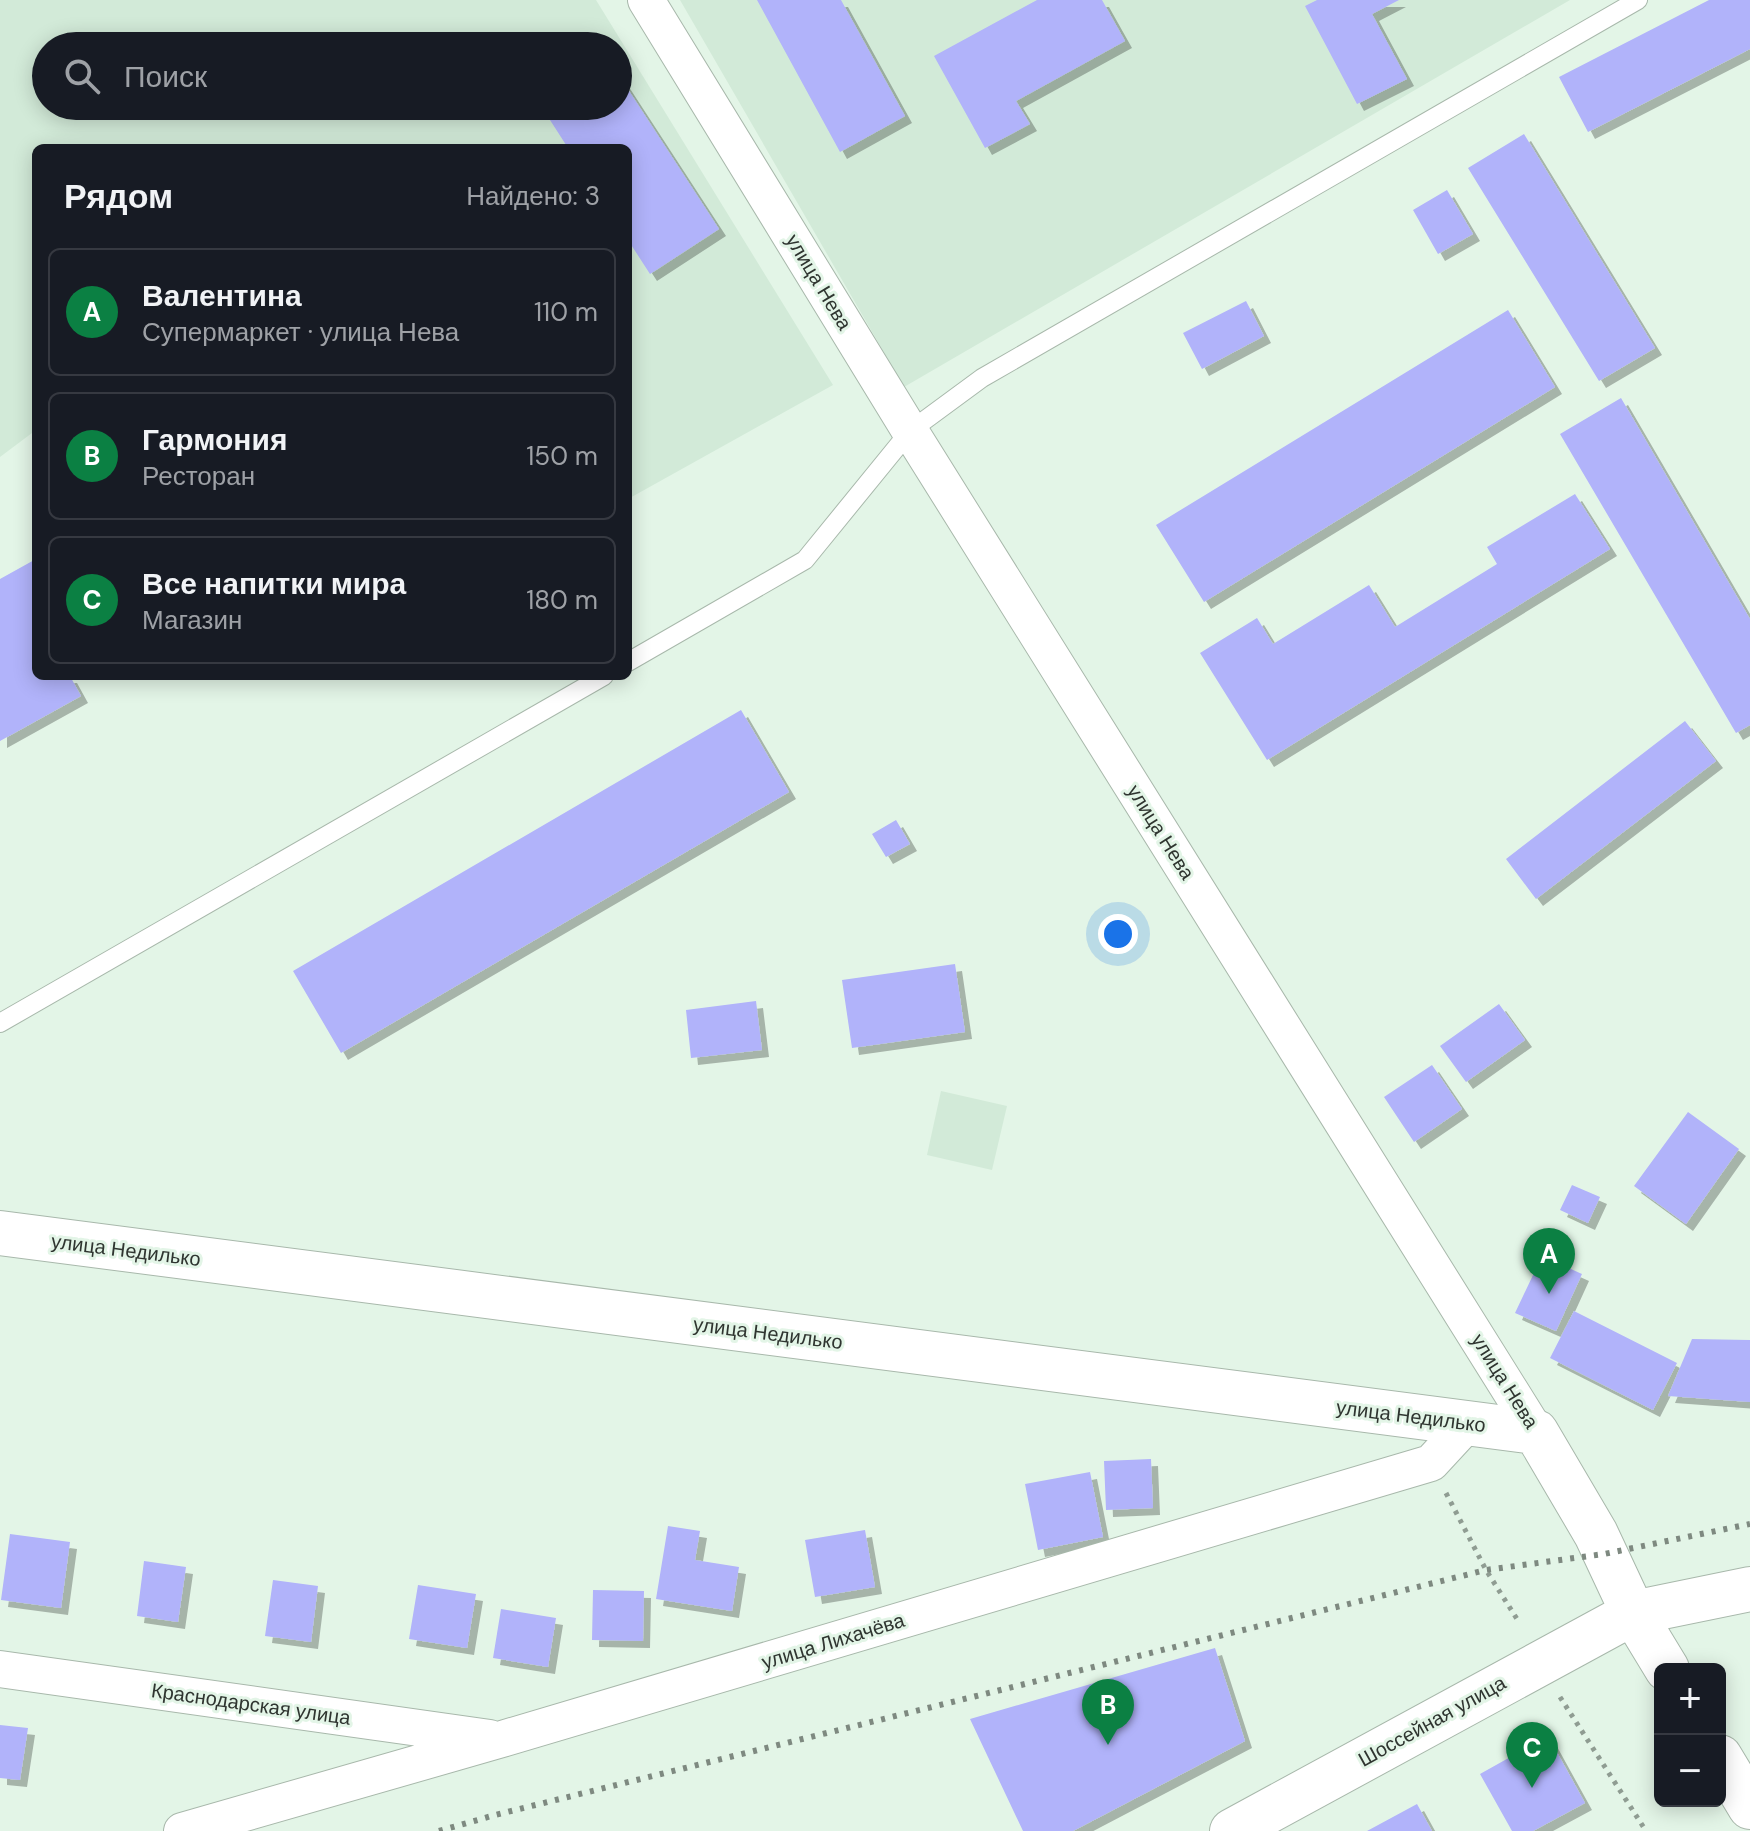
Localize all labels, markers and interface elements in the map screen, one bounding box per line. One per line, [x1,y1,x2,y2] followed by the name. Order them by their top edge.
[32,32,632,120] search box
[60,54,104,98] icon: search
[124,57,207,96] text: Поиск
[64,174,173,219] text: Рядом
[466,179,600,213] text: Найдено: 3
[780,229,858,335] street label: улица Нева
[142,276,302,315] text: Валентина
[83,295,101,329] text: A
[534,295,598,329] text: 110 m
[142,315,459,349] text: Супермаркет · улица Нева
[142,420,287,459] text: Гармония
[84,439,100,473] text: B
[526,439,598,473] text: 150 m
[142,459,255,493] text: Ресторан
[142,564,406,603] text: Все напитки мира
[82,583,102,617] text: C
[526,583,598,617] text: 180 m
[142,603,242,637] text: Магазин
[1122,780,1201,885] street label: улица Нева
[1098,914,1138,954] your location
[50,1228,202,1272] street label: улица Недилько
[1523,1228,1575,1294] pin: A
[692,1311,844,1355] street label: улица Недилько
[1466,1329,1545,1434] street label: улица Нева
[1335,1394,1487,1438] street label: улица Недилько
[758,1607,908,1675] street label: улица Лихачёва
[1654,1663,1726,1807] map controls
[1654,1663,1726,1735] button: +
[1354,1669,1511,1772] street label: Шоссейная улица
[150,1677,353,1731] street label: Краснодарская улица
[1082,1679,1134,1745] pin: B
[1506,1722,1558,1788] pin: C
[1654,1735,1726,1807] button: −

